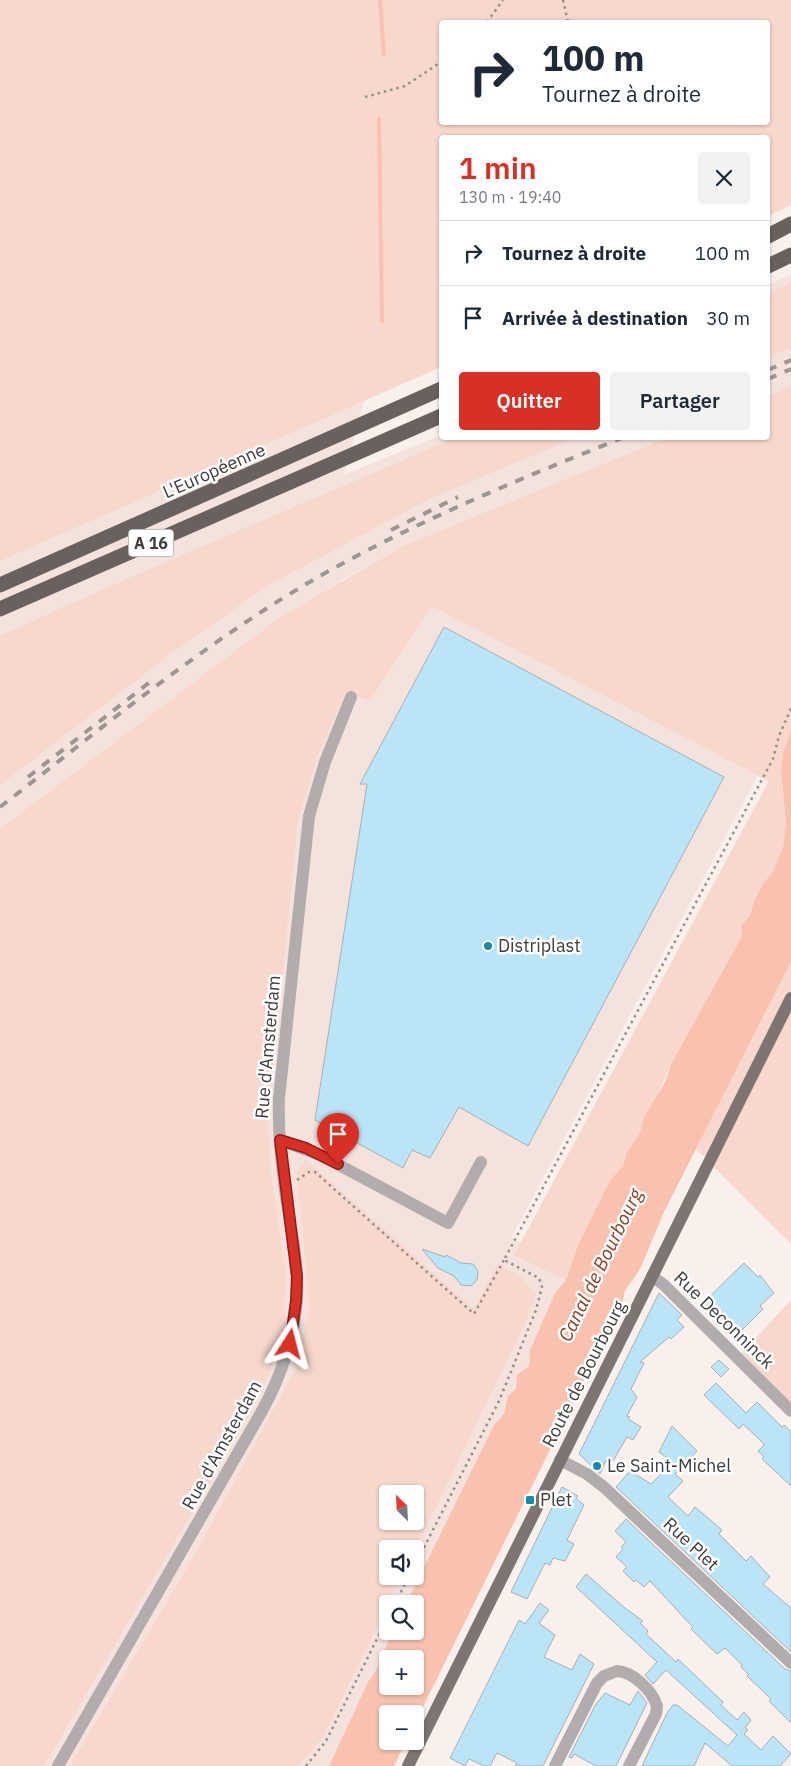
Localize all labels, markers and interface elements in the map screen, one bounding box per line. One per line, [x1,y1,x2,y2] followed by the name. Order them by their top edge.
[542,35,645,81] text: 100 m
[459,40,524,105] icon: right
[542,79,701,108] text: Tournez à droite
[459,148,537,187] text: 1 min
[698,152,750,204] button: close
[459,187,561,207] text: 130 m · 19:40
[459,239,487,267] icon: right
[502,241,646,265] text: Tournez à droite
[695,241,750,265] text: 100 m
[459,304,487,332] icon: arrive
[502,306,688,330] text: Arrivée à destination
[706,306,750,330] text: 30 m
[459,372,600,430] button: Quitter
[610,372,750,430] button: Partager
[159,438,269,503] street label: L'Européenne
[128,530,174,556] road number: A 16
[498,934,581,957] place label: Distriplast
[482,940,494,952] marker: Distriplast
[250,974,285,1120] street label: Rue d'Amsterdam
[317,1113,359,1164] pin
[324,1120,352,1148] icon: arrive
[553,1184,648,1345] water label: Canal de Bourbourg
[669,1266,780,1374] street label: Rue Deconninck
[537,1296,631,1451] street label: Route de Bourbourg
[263,1317,315,1369] position arrow
[177,1376,267,1513] street label: Rue d'Amsterdam
[607,1454,731,1477] place label: Le Saint-Michel
[591,1460,603,1472] marker: Le Saint-Michel
[379,1485,424,1530] north arrow
[379,1485,424,1750] map controls
[540,1488,572,1511] place label: Plet
[524,1494,536,1506] marker: Plet
[659,1512,724,1575] street label: Rue Plet
[379,1540,424,1585] button: sound
[379,1595,424,1640] button: search
[379,1650,424,1695] button: +
[379,1705,424,1750] button: −

